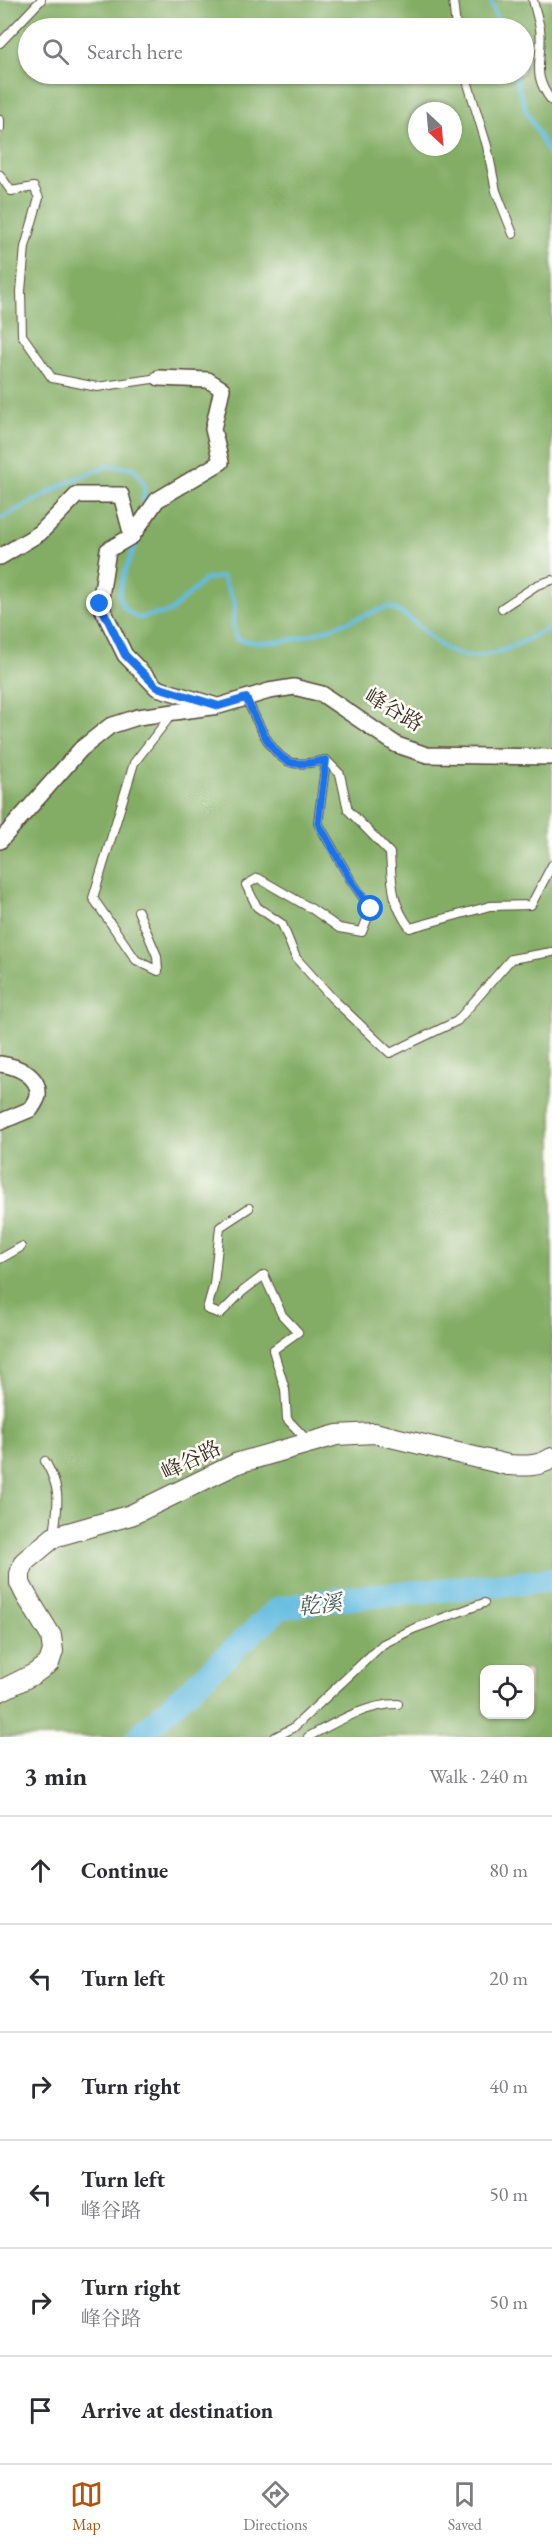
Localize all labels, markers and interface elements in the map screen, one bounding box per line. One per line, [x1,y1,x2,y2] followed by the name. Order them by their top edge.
[18,18,534,84] search box
[39,35,72,68] icon: search
[87,37,182,66] text: Search here
[408,102,462,156] north arrow
[86,590,112,616] route end
[360,682,428,737] street label: 峰谷路
[357,895,383,921] route start
[157,1434,225,1485] street label: 峰谷路
[297,1588,345,1621] water label: 乾溪
[480,1665,534,1719] map controls
[480,1665,534,1719] button: locate
[24,1759,87,1793] text: 3 min
[429,1763,528,1789] text: Walk · 240 m
[24,1854,57,1887] icon: ahead
[81,1856,168,1885] text: Continue
[489,1857,528,1883] text: 80 m
[24,1962,57,1995] icon: left
[81,1964,165,1993] text: Turn left
[489,1965,528,1991] text: 20 m
[24,2070,57,2103] icon: right
[81,2072,180,2101] text: Turn right
[489,2073,528,2099] text: 40 m
[81,2165,165,2194] text: Turn left
[24,2178,57,2211] icon: left
[489,2181,528,2207] text: 50 m
[81,2197,141,2223] text: 峰谷路
[81,2273,180,2302] text: Turn right
[24,2286,57,2319] icon: right
[489,2289,528,2315] text: 50 m
[81,2305,141,2331] text: 峰谷路
[24,2394,57,2427] icon: arrive
[81,2396,273,2425] text: Arrive at destination
[70,2478,103,2535] tab: Map
[243,2478,308,2535] tab: Directions
[448,2478,482,2535] tab: Saved

